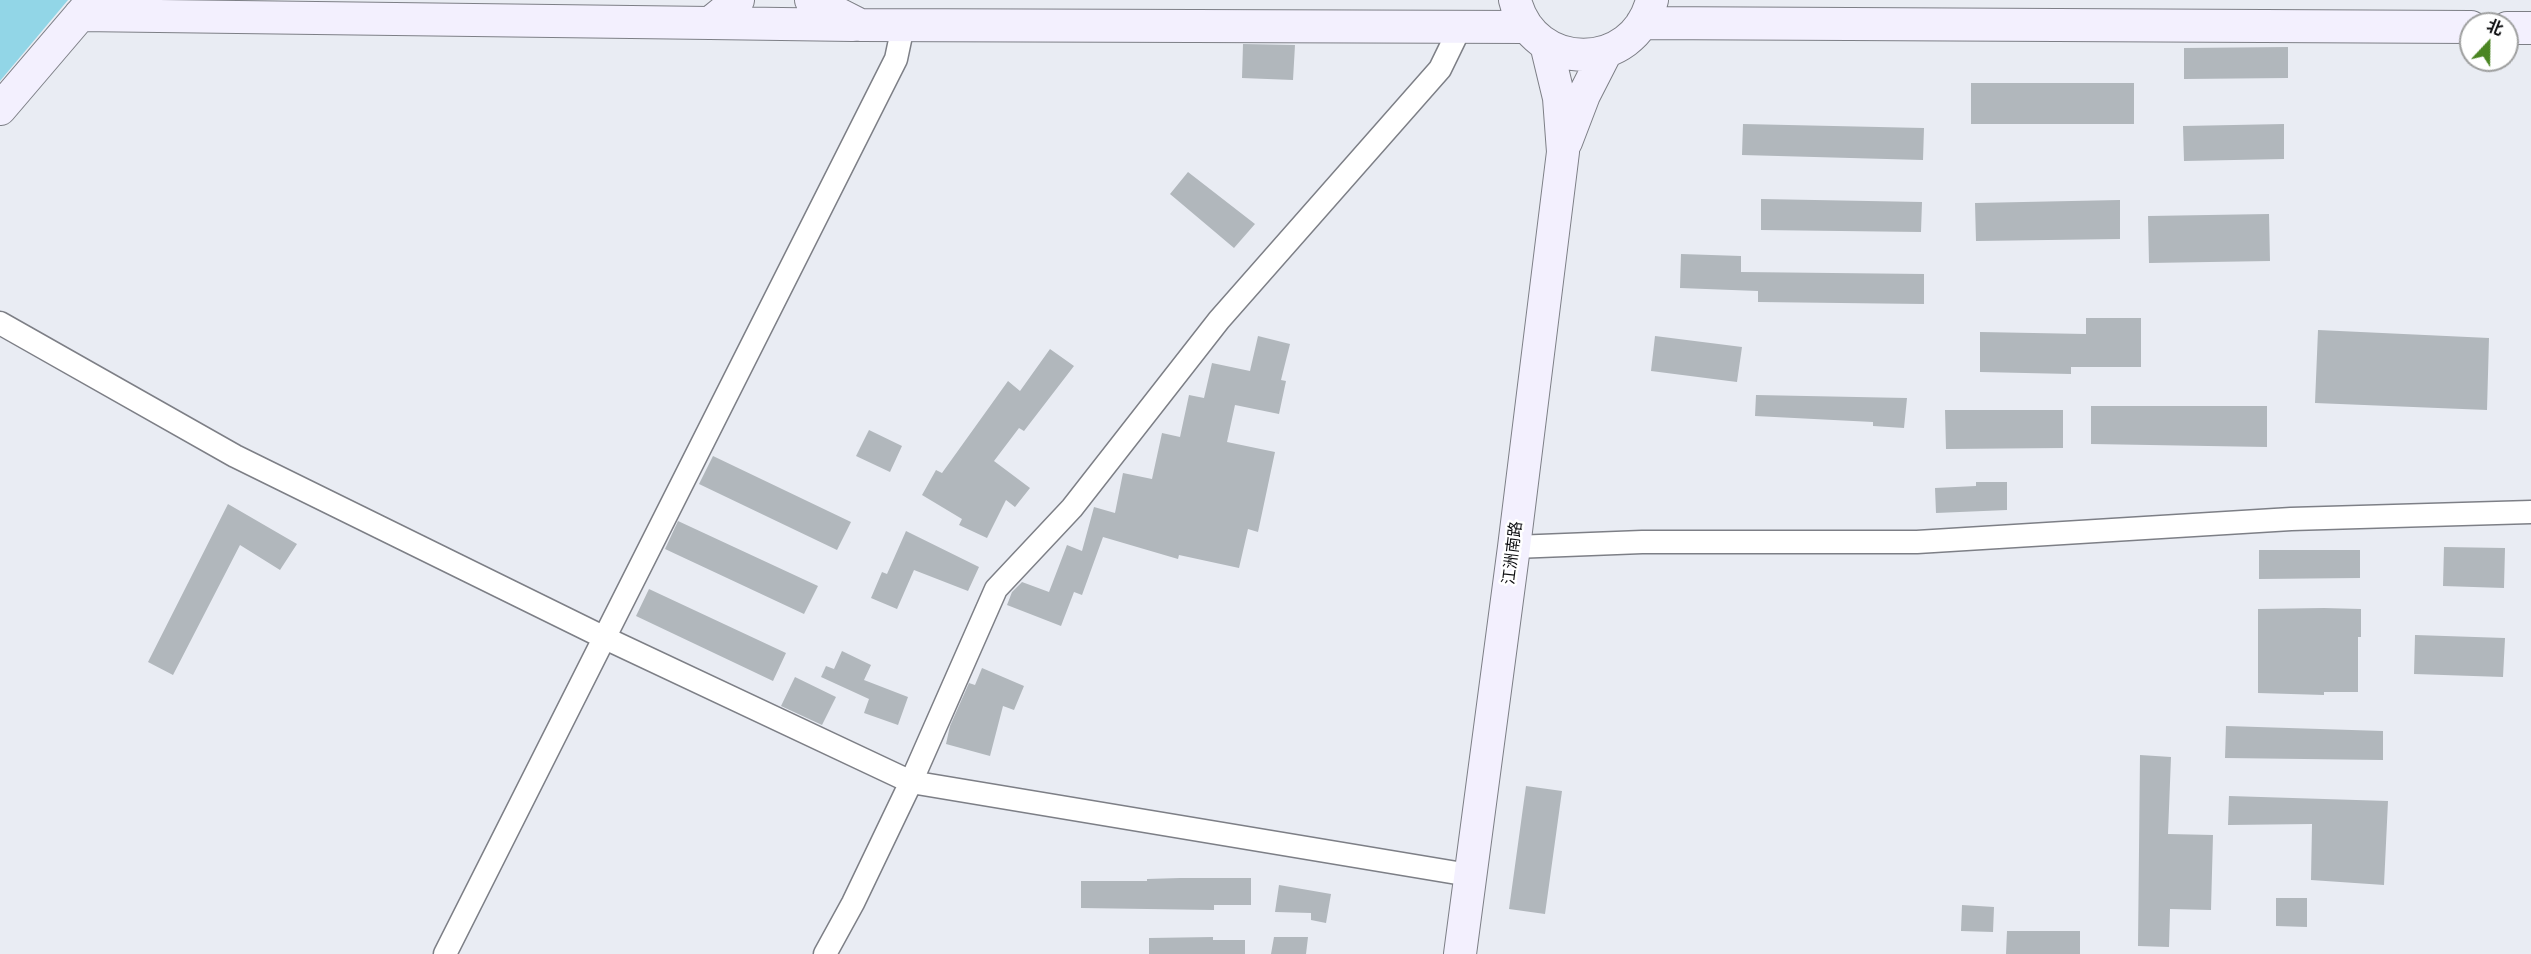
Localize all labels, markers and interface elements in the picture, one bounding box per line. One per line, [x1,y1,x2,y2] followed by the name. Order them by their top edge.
[2459,12,2519,72] north arrow
[2484,15,2506,39] text: 北
[1500,520,1526,586] street label: 江洲南路

